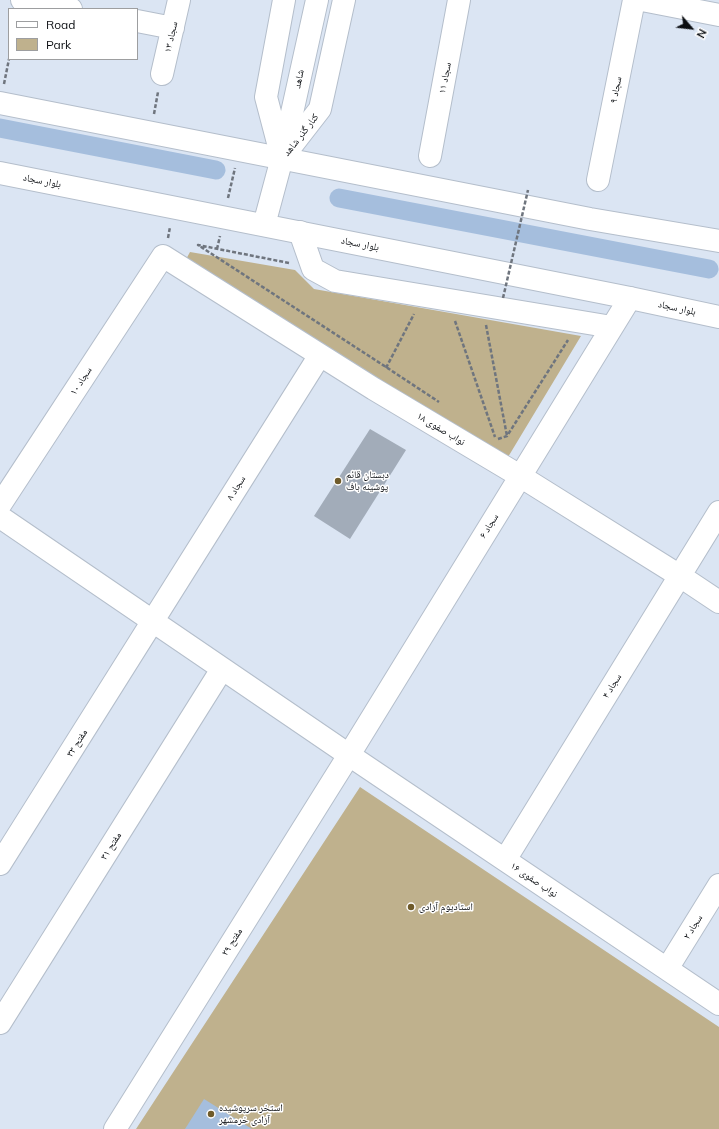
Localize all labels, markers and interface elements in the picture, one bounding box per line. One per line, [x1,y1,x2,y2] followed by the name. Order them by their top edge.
[8,8,138,60] legend
[671,8,711,48] north arrow
[46,17,75,32] text: Road
[162,20,180,54] street label: سجاد ۱۳
[693,27,710,41] text: N
[46,37,71,52] text: Park
[436,61,454,95] street label: سجاد ۱۱
[291,68,307,90] street label: شاهد
[608,76,624,104] street label: سجاد ۹
[281,111,321,159] street label: کنار گذر شاهد
[22,171,62,191] street label: بلوار سجاد
[340,234,380,254] street label: بلوار سجاد
[657,298,697,318] street label: بلوار سجاد
[67,365,95,397] street label: سجاد ۱۰
[415,410,467,448] street label: نواب صفوی ۱۸
[346,469,389,492] place label: دبستان قائم پوشینه باف
[224,473,248,503] street label: سجاد ۸
[333,476,343,486] marker: دبستان قائم پوشینه باف
[477,511,501,541] street label: سجاد ۶
[600,671,624,701] street label: سجاد ۴
[64,727,90,759] street label: مفتح ۳۳
[98,830,124,862] street label: مفتح ۳۱
[508,860,560,900] street label: نواب صفوی ۱۶
[419,901,473,913] place label: استادیوم آزادی
[406,902,416,912] marker: استادیوم آزادی
[681,912,705,942] street label: سجاد ۲
[219,926,245,958] street label: مفتح ۲۹
[219,1102,283,1126] place label: استخر سرپوشیده آزادی خرمشهر
[206,1109,216,1119] marker: استخر سرپوشیده آزادی خرمشهر

